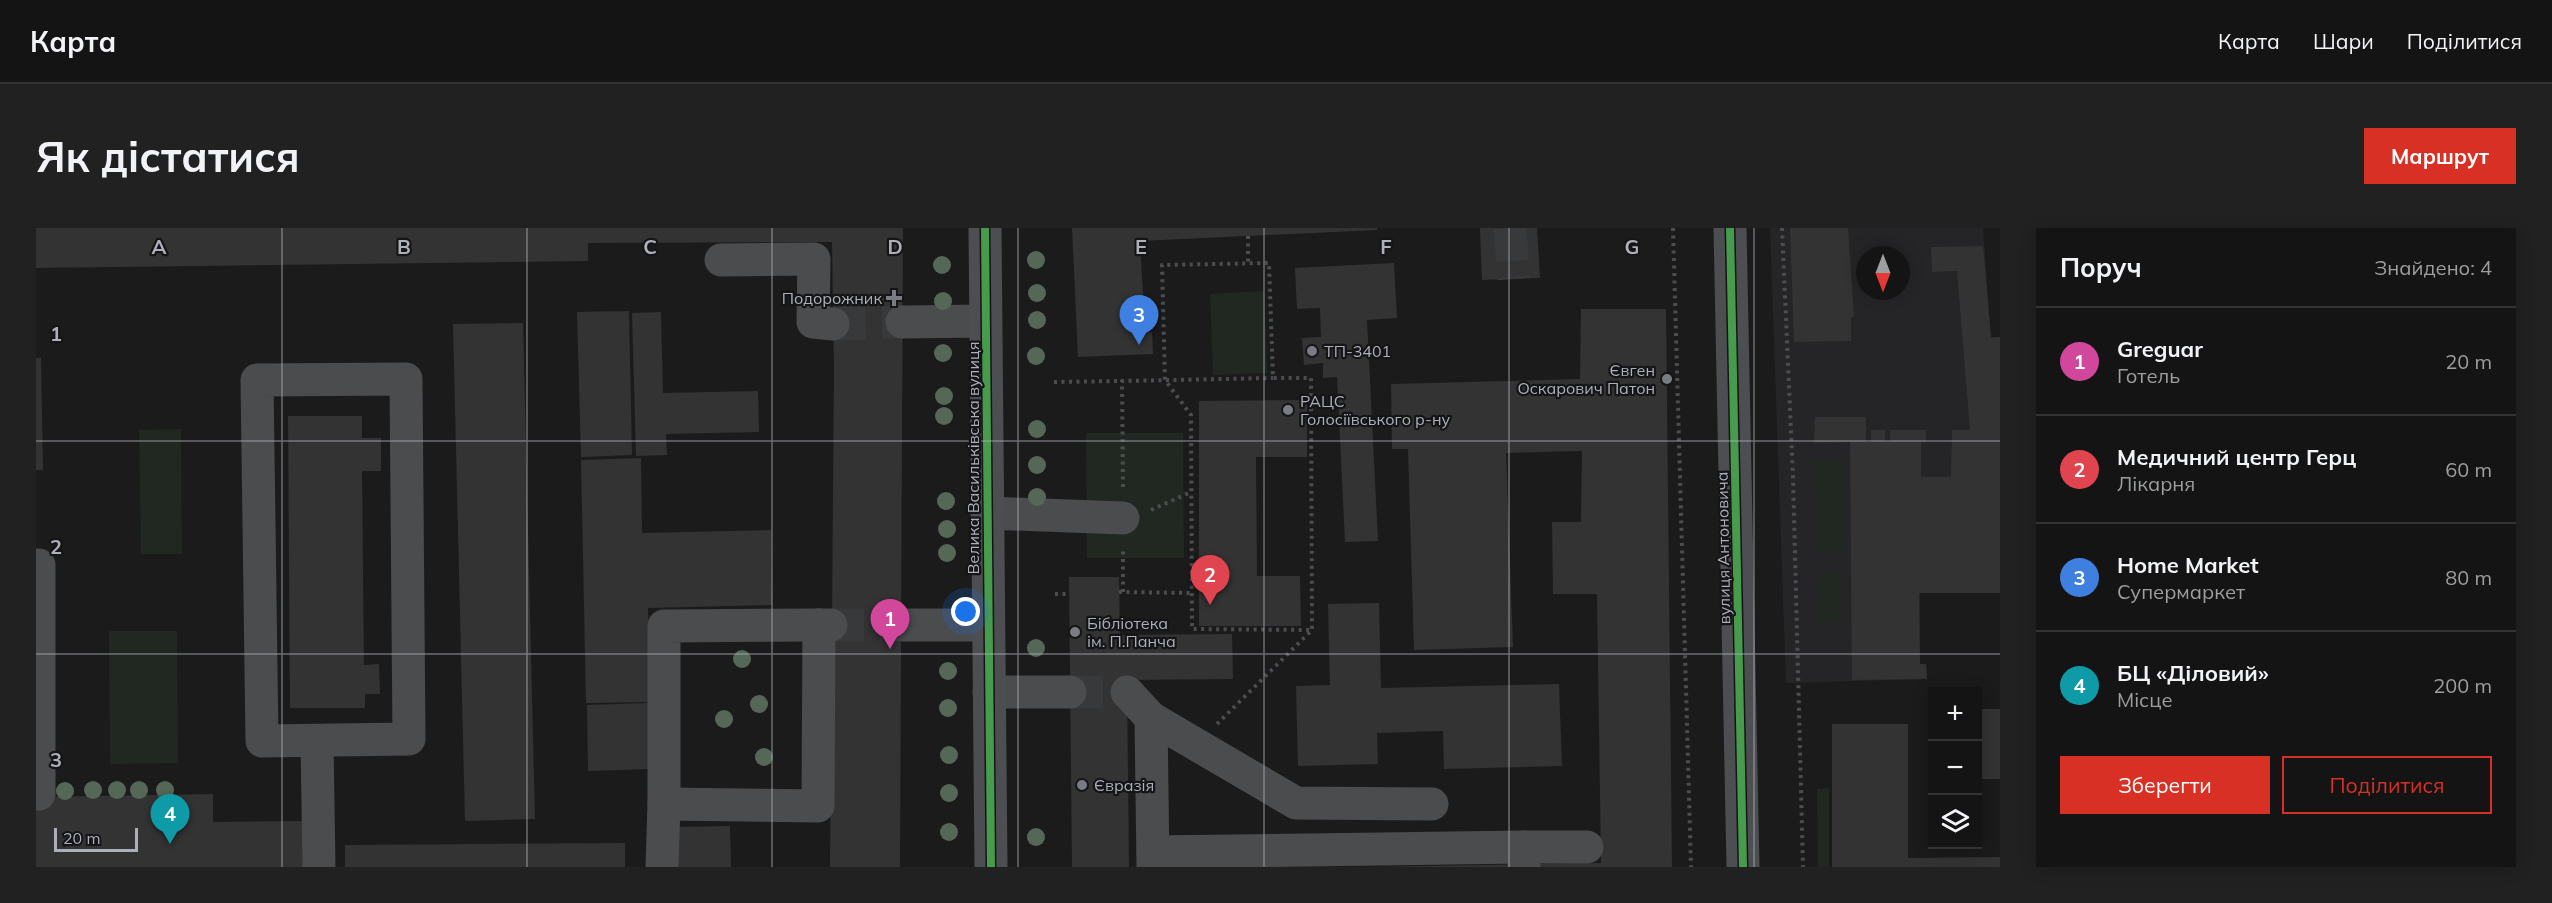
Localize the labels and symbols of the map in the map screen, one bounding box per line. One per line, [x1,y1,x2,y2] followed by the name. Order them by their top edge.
[152,234,167,259] text: A
[397,234,411,259] text: B
[643,234,657,259] text: C
[887,234,903,259] text: D
[1135,234,1147,259] text: E
[1380,234,1392,259] text: F
[1625,234,1639,259] text: G
[1856,246,1910,300] north arrow
[782,288,882,308] place label: Подорожник
[887,291,901,305] marker: Подорожник
[1120,296,1158,345] pin: 3
[50,321,62,346] text: 1
[963,341,983,575] street label: Велика Васильківська вулиця
[1324,341,1391,361] place label: ТП-3401
[1305,344,1319,358] marker: ТП-3401
[1517,360,1655,398] place label: Євген Оскарович Патон
[1660,372,1674,386] marker: Євген Оскарович Патон
[1300,391,1451,429] place label: РАЦС Голосіївського р-ну
[1281,403,1295,417] marker: РАЦС Голосіївського р-ну
[1712,471,1734,625] street label: вулиця Антоновича
[50,534,62,559] text: 2
[1190,556,1230,605] pin: 2
[951,597,980,626] your location
[870,600,910,649] pin: 1
[1087,613,1176,651] place label: Бібліотека ім. П.Панча
[1068,625,1082,639] marker: Бібліотека ім. П.Панча
[50,747,62,772] text: 3
[1094,775,1154,795] place label: Євразія
[1075,778,1089,792] marker: Євразія
[150,794,190,844] pin: 4
[54,825,138,852] scale bar

